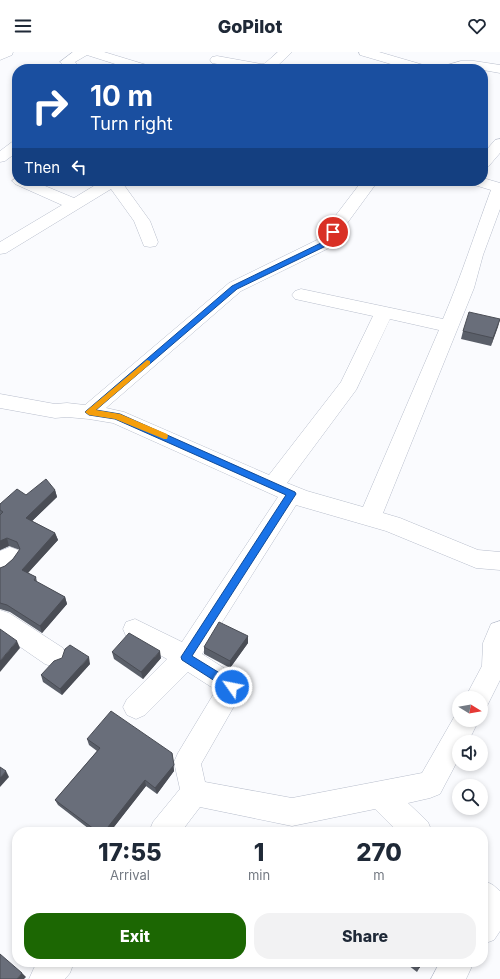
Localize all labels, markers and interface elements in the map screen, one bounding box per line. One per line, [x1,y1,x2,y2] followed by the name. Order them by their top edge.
[12,15,34,37] icon: menu
[466,15,488,37] icon: heart
[218,16,282,37] text: GoPilot
[90,79,153,113] text: 10 m
[24,80,76,132] icon: right
[90,113,173,134] text: Turn right
[68,156,90,178] icon: left
[24,158,60,177] text: Then
[316,215,350,249] pin
[322,221,344,243] icon: arrive
[211,666,253,708] position arrow
[452,691,488,727] north arrow
[452,691,488,815] map controls
[452,735,488,771] button: sound
[452,779,488,815] button: search
[98,838,162,867] text: 17:55
[254,838,264,867] text: 1
[356,838,402,867] text: 270
[110,867,150,883] text: Arrival
[248,867,270,883] text: min
[373,867,385,883] text: m
[24,913,246,959] button: Exit
[254,913,476,959] button: Share

